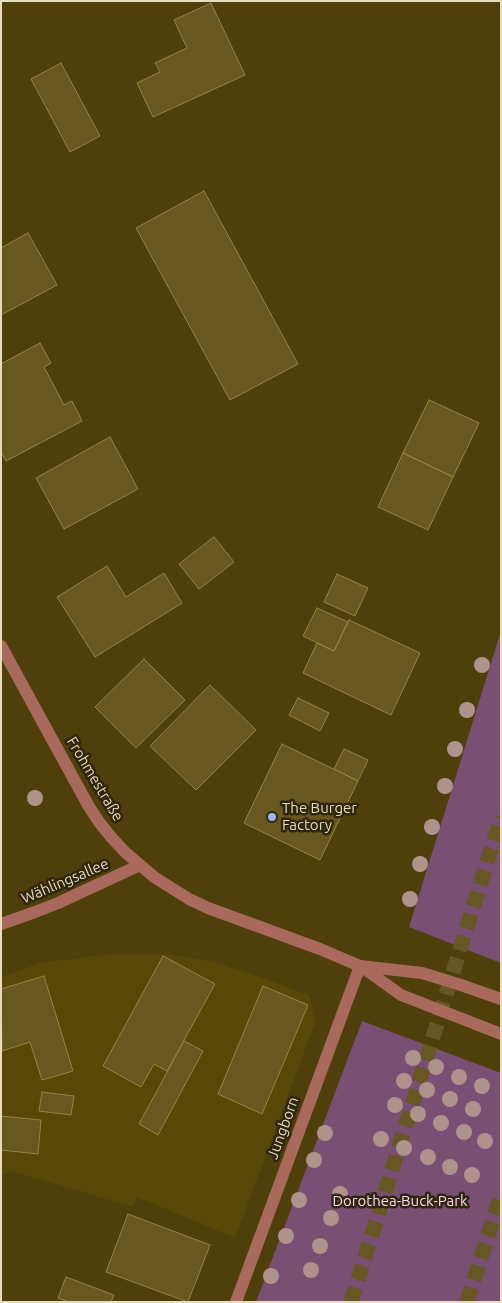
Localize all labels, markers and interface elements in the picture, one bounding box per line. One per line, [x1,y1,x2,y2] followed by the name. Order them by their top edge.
[63,734,127,824] street label: Frohmestraße
[282,799,357,834] place label: The Burger Factory
[266,811,278,823] marker: The Burger Factory
[19,854,111,908] street label: Wählingsallee
[263,1094,303,1162] street label: Jungborn
[332,1192,468,1210] park label: Dorothea-Buck-Park

